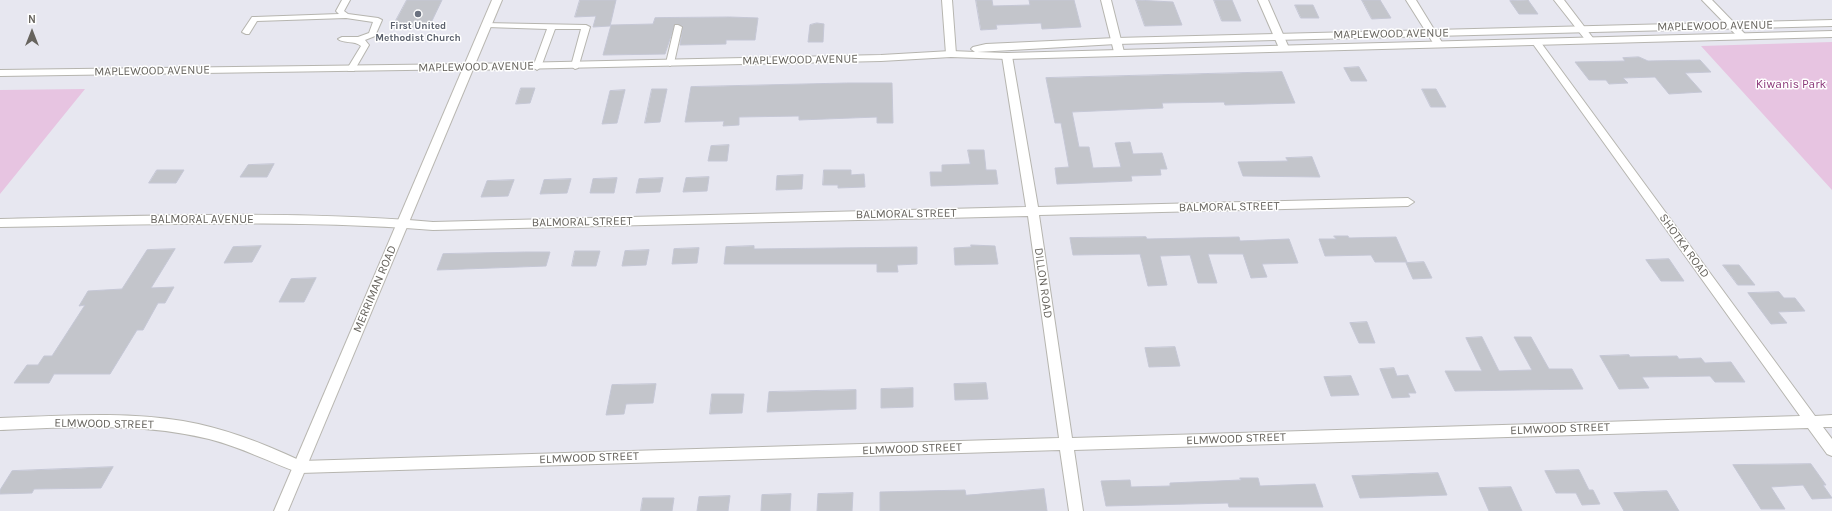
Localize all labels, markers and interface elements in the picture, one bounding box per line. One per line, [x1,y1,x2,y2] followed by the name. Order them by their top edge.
[413,9,423,19] marker: First United Methodist Church
[12,12,52,52] north arrow
[28,13,36,26] text: N
[1657,18,1773,34] street label: MAPLEWOOD AVENUE
[375,20,461,44] place label: First United Methodist Church
[1333,26,1449,42] street label: MAPLEWOOD AVENUE
[742,52,858,68] street label: MAPLEWOOD AVENUE
[418,59,534,75] street label: MAPLEWOOD AVENUE
[94,63,210,79] street label: MAPLEWOOD AVENUE
[1756,78,1826,92] park label: Kiwanis Park
[1179,199,1279,215] street label: BALMORAL STREET
[856,206,956,222] street label: BALMORAL STREET
[1656,211,1712,281] street label: SHOTKA ROAD
[150,213,254,227] street label: BALMORAL AVENUE
[532,214,632,230] street label: BALMORAL STREET
[350,243,400,335] street label: MERRIMAN ROAD
[1031,247,1055,319] street label: DILLON ROAD
[54,416,154,432] street label: ELMWOOD STREET
[1510,420,1610,438] street label: ELMWOOD STREET
[1186,430,1286,448] street label: ELMWOOD STREET
[862,440,962,458] street label: ELMWOOD STREET
[539,449,639,467] street label: ELMWOOD STREET

